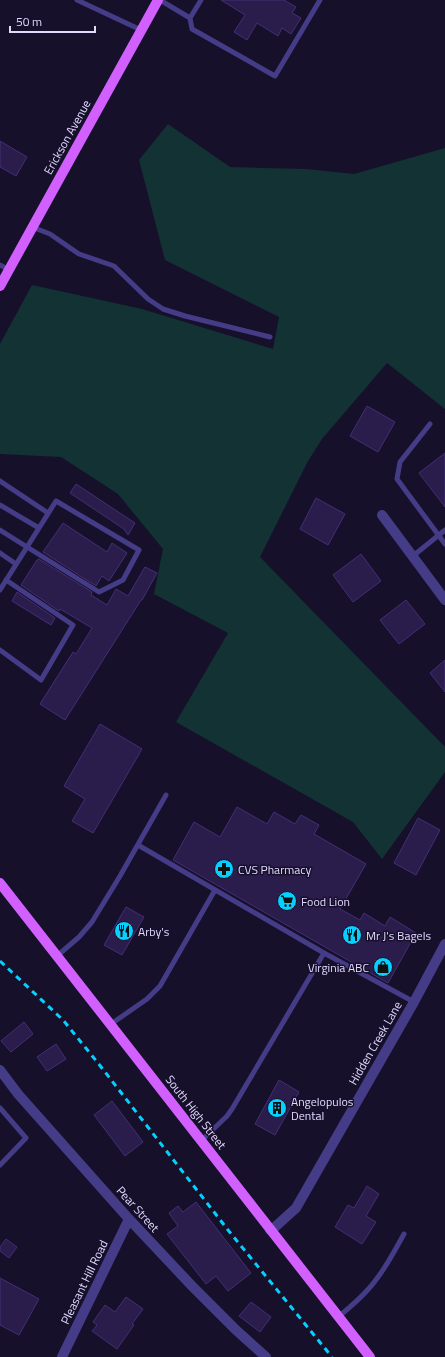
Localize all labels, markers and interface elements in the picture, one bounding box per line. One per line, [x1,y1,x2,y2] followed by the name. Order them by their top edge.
[10,8,95,34] scale bar
[16,12,42,31] text: 50 m
[39,96,95,178] street label: Erickson Avenue
[213,858,235,880] pharmacy icon: CVS Pharmacy
[238,860,312,879] place label: CVS Pharmacy
[276,890,298,912] supermarket icon: Food Lion
[301,892,350,911] place label: Food Lion
[113,920,135,942] restaurant icon: Arby's
[138,922,170,941] place label: Arby's
[341,924,363,946] restaurant icon: Mr J's Bagels
[366,926,431,945] place label: Mr J's Bagels
[372,956,394,978] shop icon: Virginia ABC
[308,958,369,977] place label: Virginia ABC
[343,998,407,1088] street label: Hidden Creek Lane
[161,1071,231,1154] street label: South High Street
[291,1092,354,1125] place label: Angelopulos Dental
[266,1097,288,1119] building icon: Angelopulos Dental
[112,1182,165,1237] street label: Pear Street
[55,1237,113,1327] street label: Pleasant Hill Road

